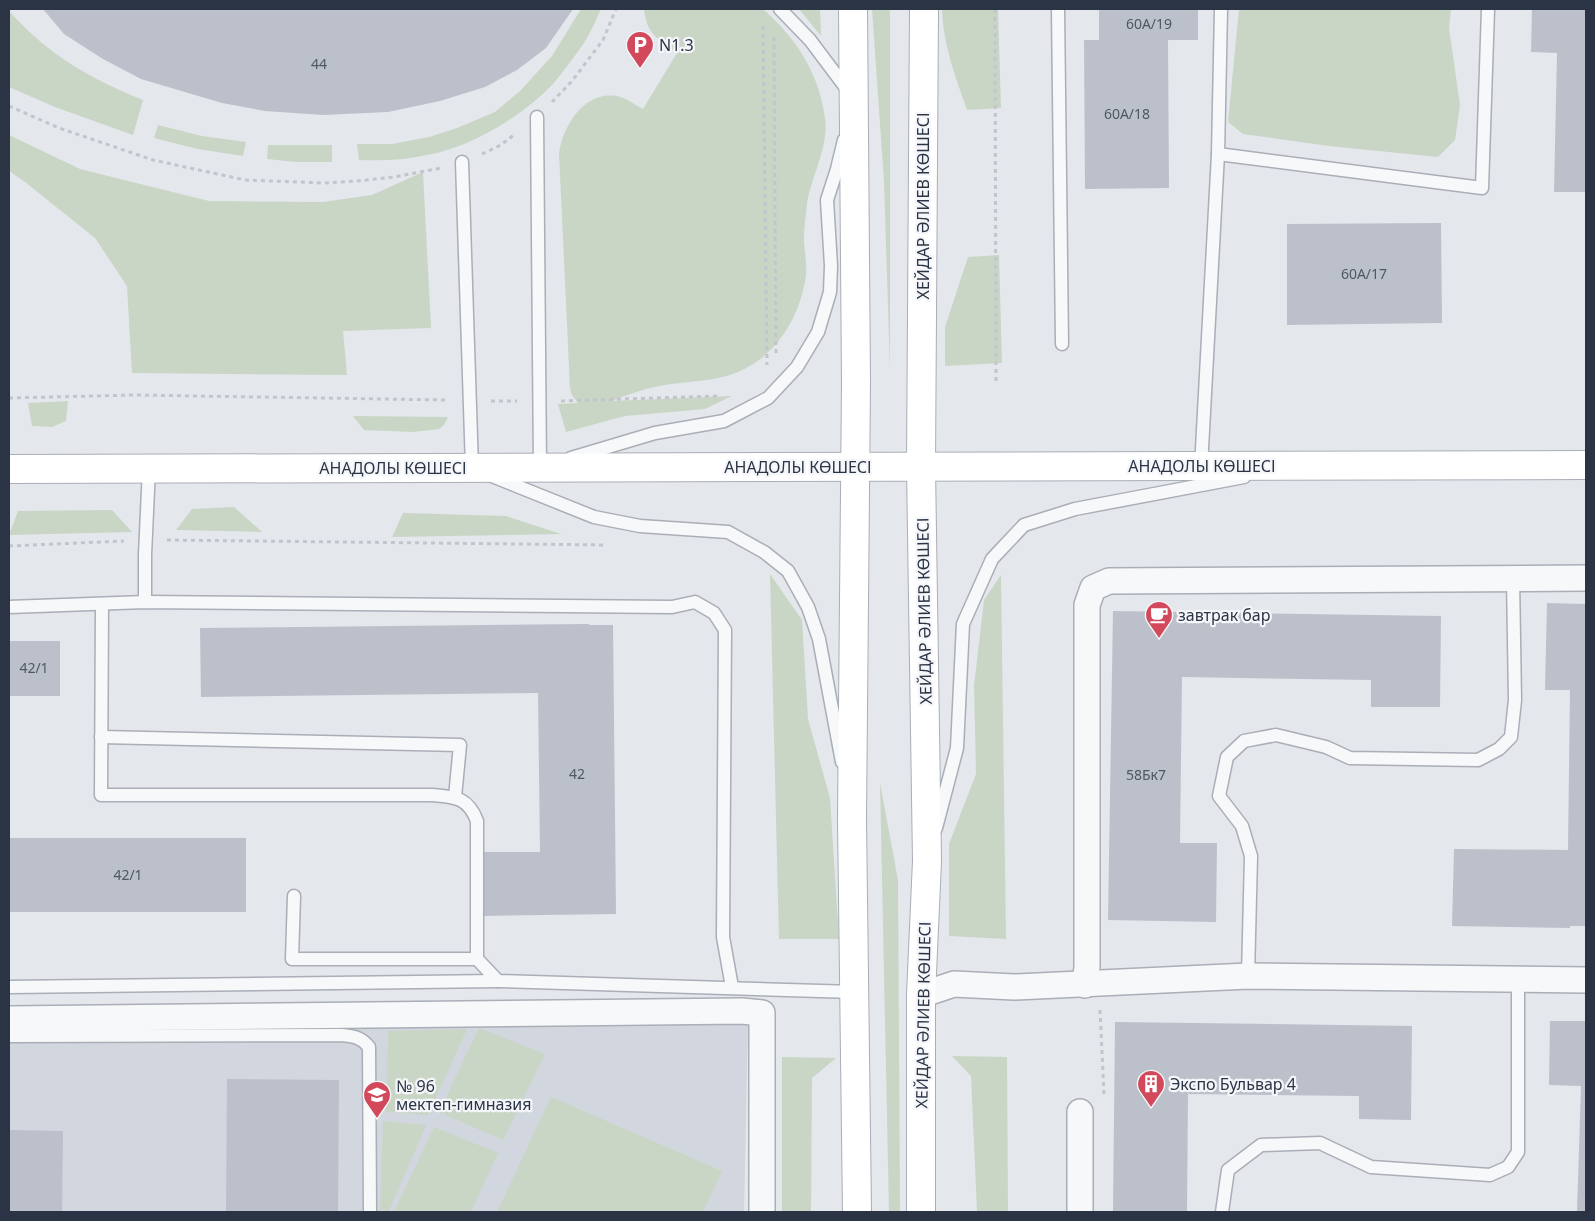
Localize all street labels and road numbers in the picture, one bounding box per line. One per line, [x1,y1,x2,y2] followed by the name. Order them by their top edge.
[912,113,934,299] street label: ХЕЙДАР ӘЛИЕВ КӨШЕСІ
[1128,455,1276,477] street label: АНАДОЛЫ КӨШЕСІ
[724,456,872,478] street label: АНАДОЛЫ КӨШЕСІ
[319,457,467,479] street label: АНАДОЛЫ КӨШЕСІ
[911,517,937,705] street label: ХЕЙДАР ӘЛИЕВ КӨШЕСІ
[910,921,936,1109] street label: ХЕЙДАР ӘЛИЕВ КӨШЕСІ

